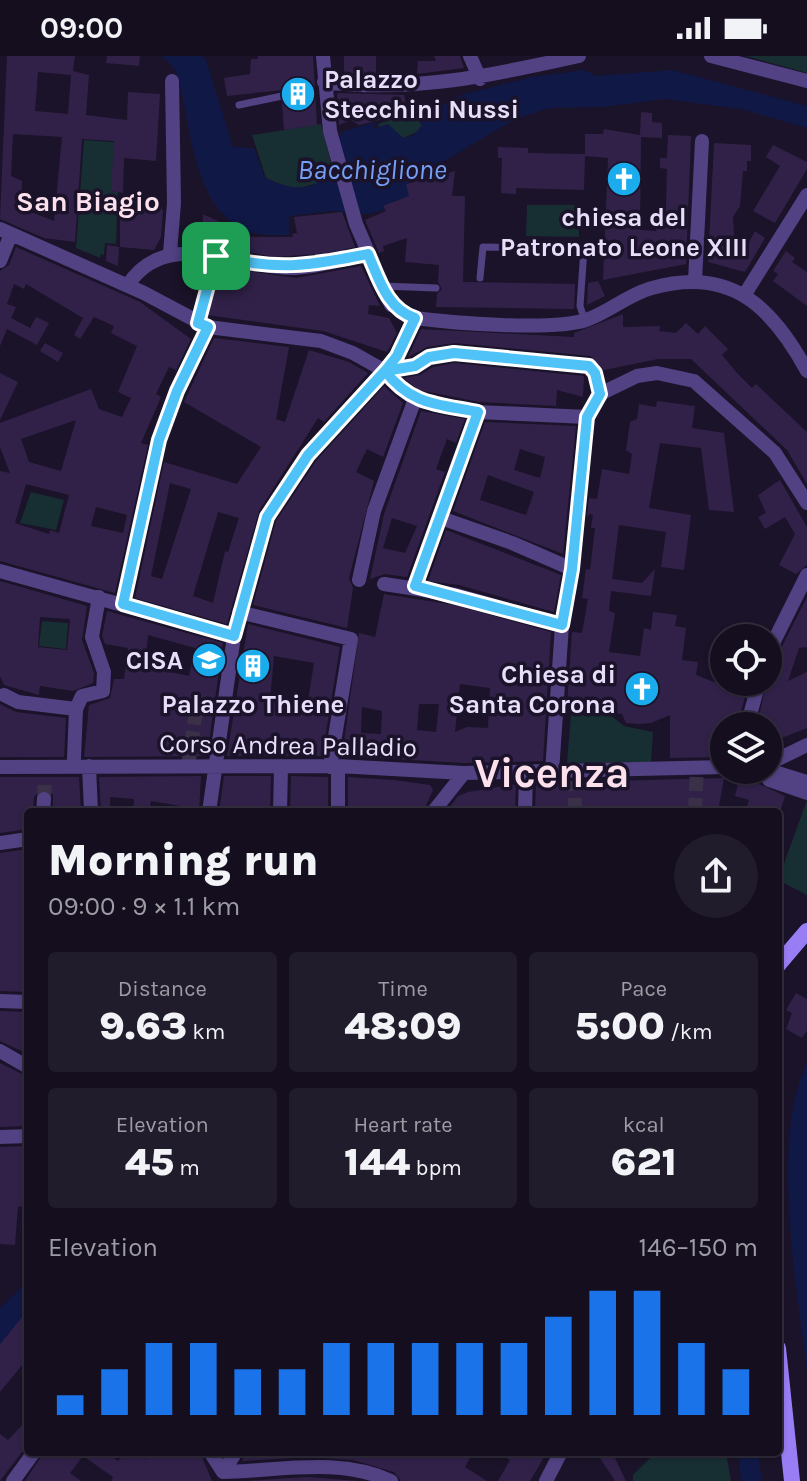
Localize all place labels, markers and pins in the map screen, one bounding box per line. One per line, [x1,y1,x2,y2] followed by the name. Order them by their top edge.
[324,64,519,125] place label: Palazzo Stecchini Nussi
[279,75,317,113] building icon: Palazzo Stecchini Nussi
[605,160,643,198] church icon: chiesa del Patronato Leone XIII
[500,202,748,263] place label: chiesa del Patronato Leone XIII
[182,222,250,290] pin
[190,641,228,679] school or university icon: CISA
[126,645,183,676] place label: CISA
[234,647,272,685] building icon: Palazzo Thiene
[448,659,616,720] place label: Chiesa di Santa Corona
[623,670,661,708] church icon: Chiesa di Santa Corona
[162,689,344,720] place label: Palazzo Thiene

